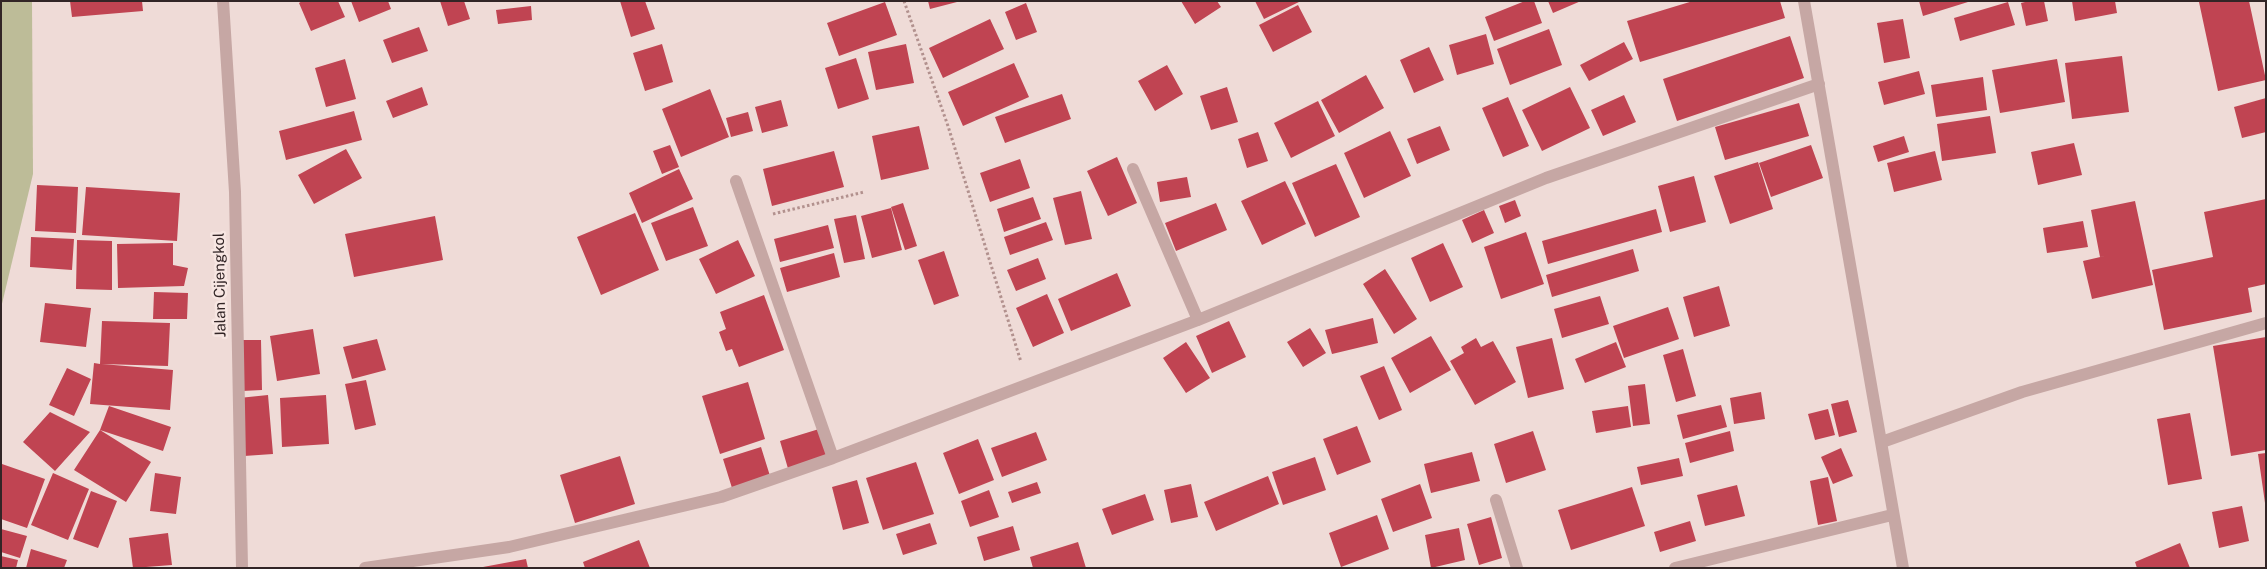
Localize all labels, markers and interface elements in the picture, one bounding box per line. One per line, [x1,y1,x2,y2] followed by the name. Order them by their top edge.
[210,232,230,338] street label: Jalan Cijengkol

